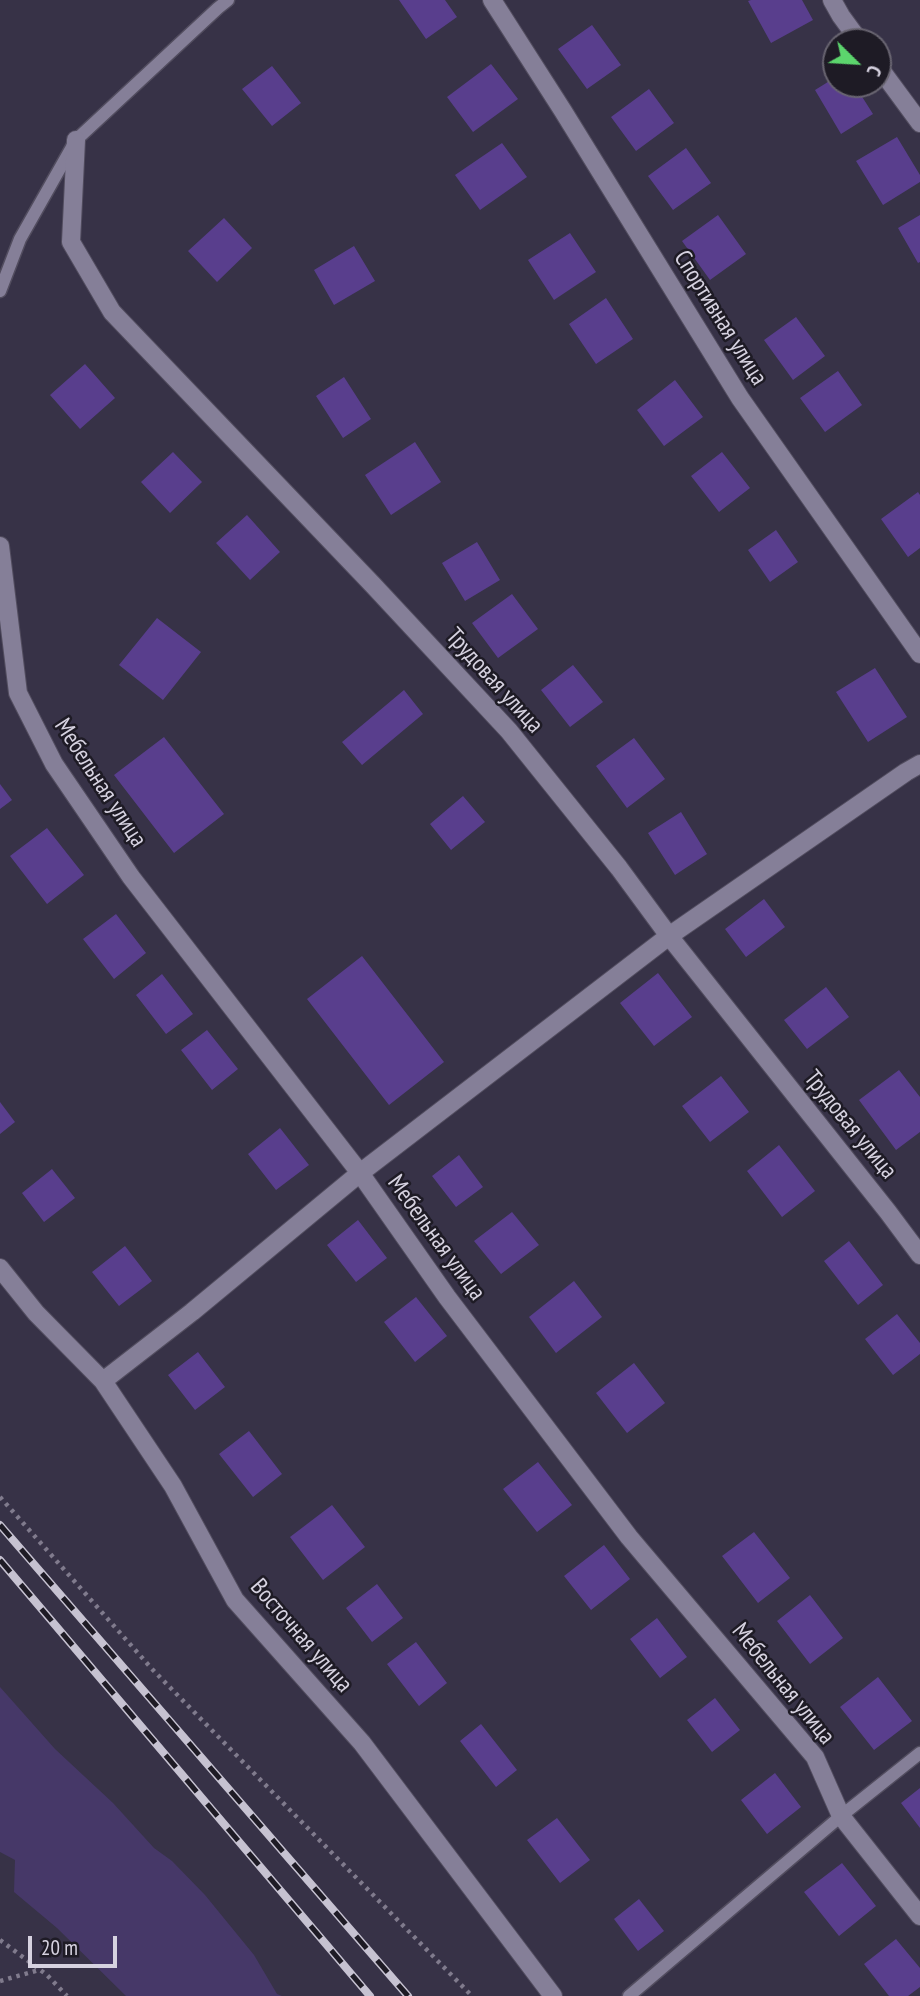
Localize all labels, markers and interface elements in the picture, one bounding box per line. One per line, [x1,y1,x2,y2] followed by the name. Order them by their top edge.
[822,28,892,98] north arrow
[862,62,887,80] text: С
[667,245,773,391] street label: Спортивная улица
[439,623,549,739] street label: Трудовая улица
[48,713,152,853] street label: Мебельная улица
[798,1065,902,1185] street label: Трудовая улица
[381,1170,491,1306] street label: Мебельная улица
[244,1573,358,1699] street label: Восточная улица
[725,1618,841,1750] street label: Мебельная улица
[32,1923,121,1967] scale bar
[41,1934,78,1961] text: 20 m

